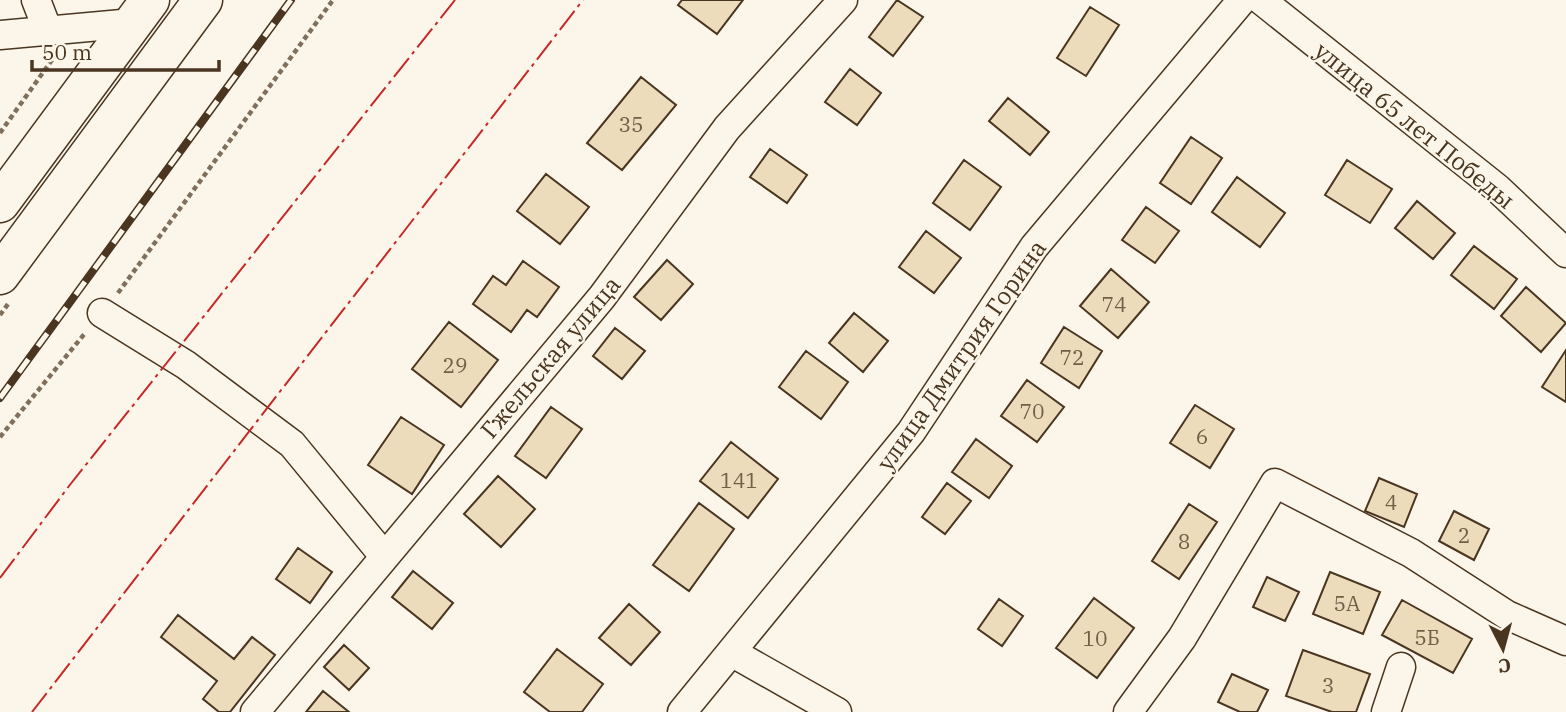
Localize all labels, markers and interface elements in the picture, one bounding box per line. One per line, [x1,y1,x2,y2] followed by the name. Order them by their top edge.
[32,28,219,72] scale bar
[1308,34,1522,216] street label: улица 65 лет Победы
[42,38,92,66] text: 50 m
[618,110,644,138] house number: 35
[869,233,1053,477] street label: улица Дмитрия Горина
[473,269,627,445] street label: Гжельская улица
[1101,290,1127,318] house number: 74
[1059,343,1085,371] house number: 72
[442,351,468,379] house number: 29
[1019,397,1045,425] house number: 70
[1196,422,1208,450] house number: 6
[720,466,758,494] house number: 141
[1385,488,1397,516] house number: 4
[1458,521,1470,549] house number: 2
[1178,527,1190,555] house number: 8
[1333,589,1361,617] house number: 5А
[1468,614,1538,684] north arrow
[1414,623,1440,651] house number: 5Б
[1082,624,1108,652] house number: 10
[1497,653,1512,679] text: С
[1322,671,1334,699] house number: 3

